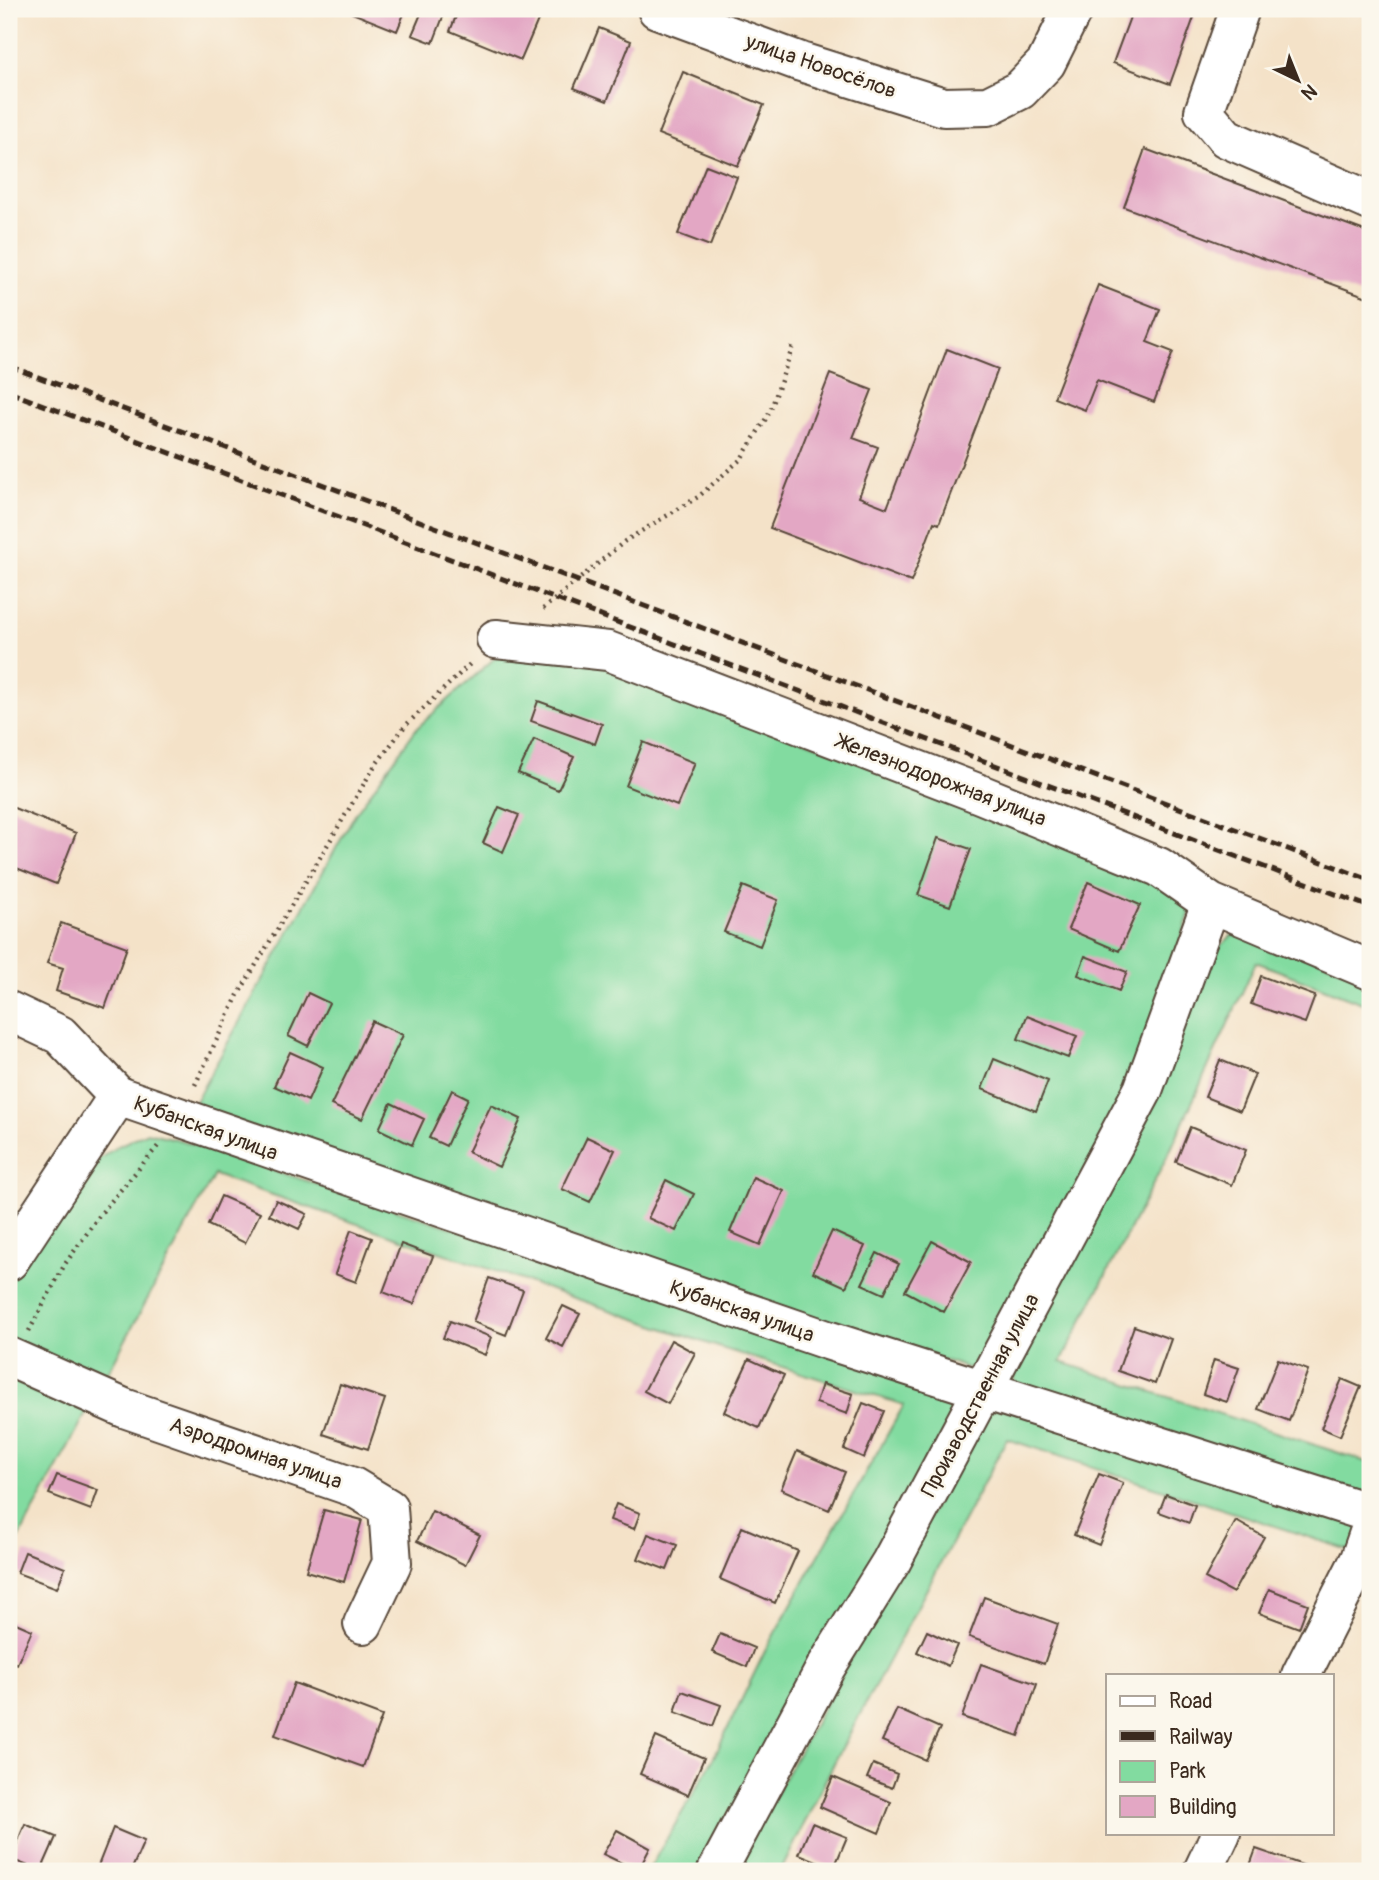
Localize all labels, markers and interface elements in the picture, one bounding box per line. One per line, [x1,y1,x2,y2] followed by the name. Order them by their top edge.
[741,28,900,105] street label: улица Новосёлов
[1264,46,1334,116] north arrow
[1296,79,1322,105] text: N
[831,727,1050,833] street label: Железнодорожная улица
[130,1090,282,1167] street label: Кубанская улица
[666,1274,818,1349] street label: Кубанская улица
[915,1289,1045,1502] street label: Производственная улица
[166,1411,346,1496] street label: Аэродромная улица
[1106,1674,1334,1834] legend
[1169,1688,1213,1715] text: Road
[1169,1724,1233,1751] text: Railway
[1169,1758,1206,1785] text: Park
[1169,1794,1236,1821] text: Building

